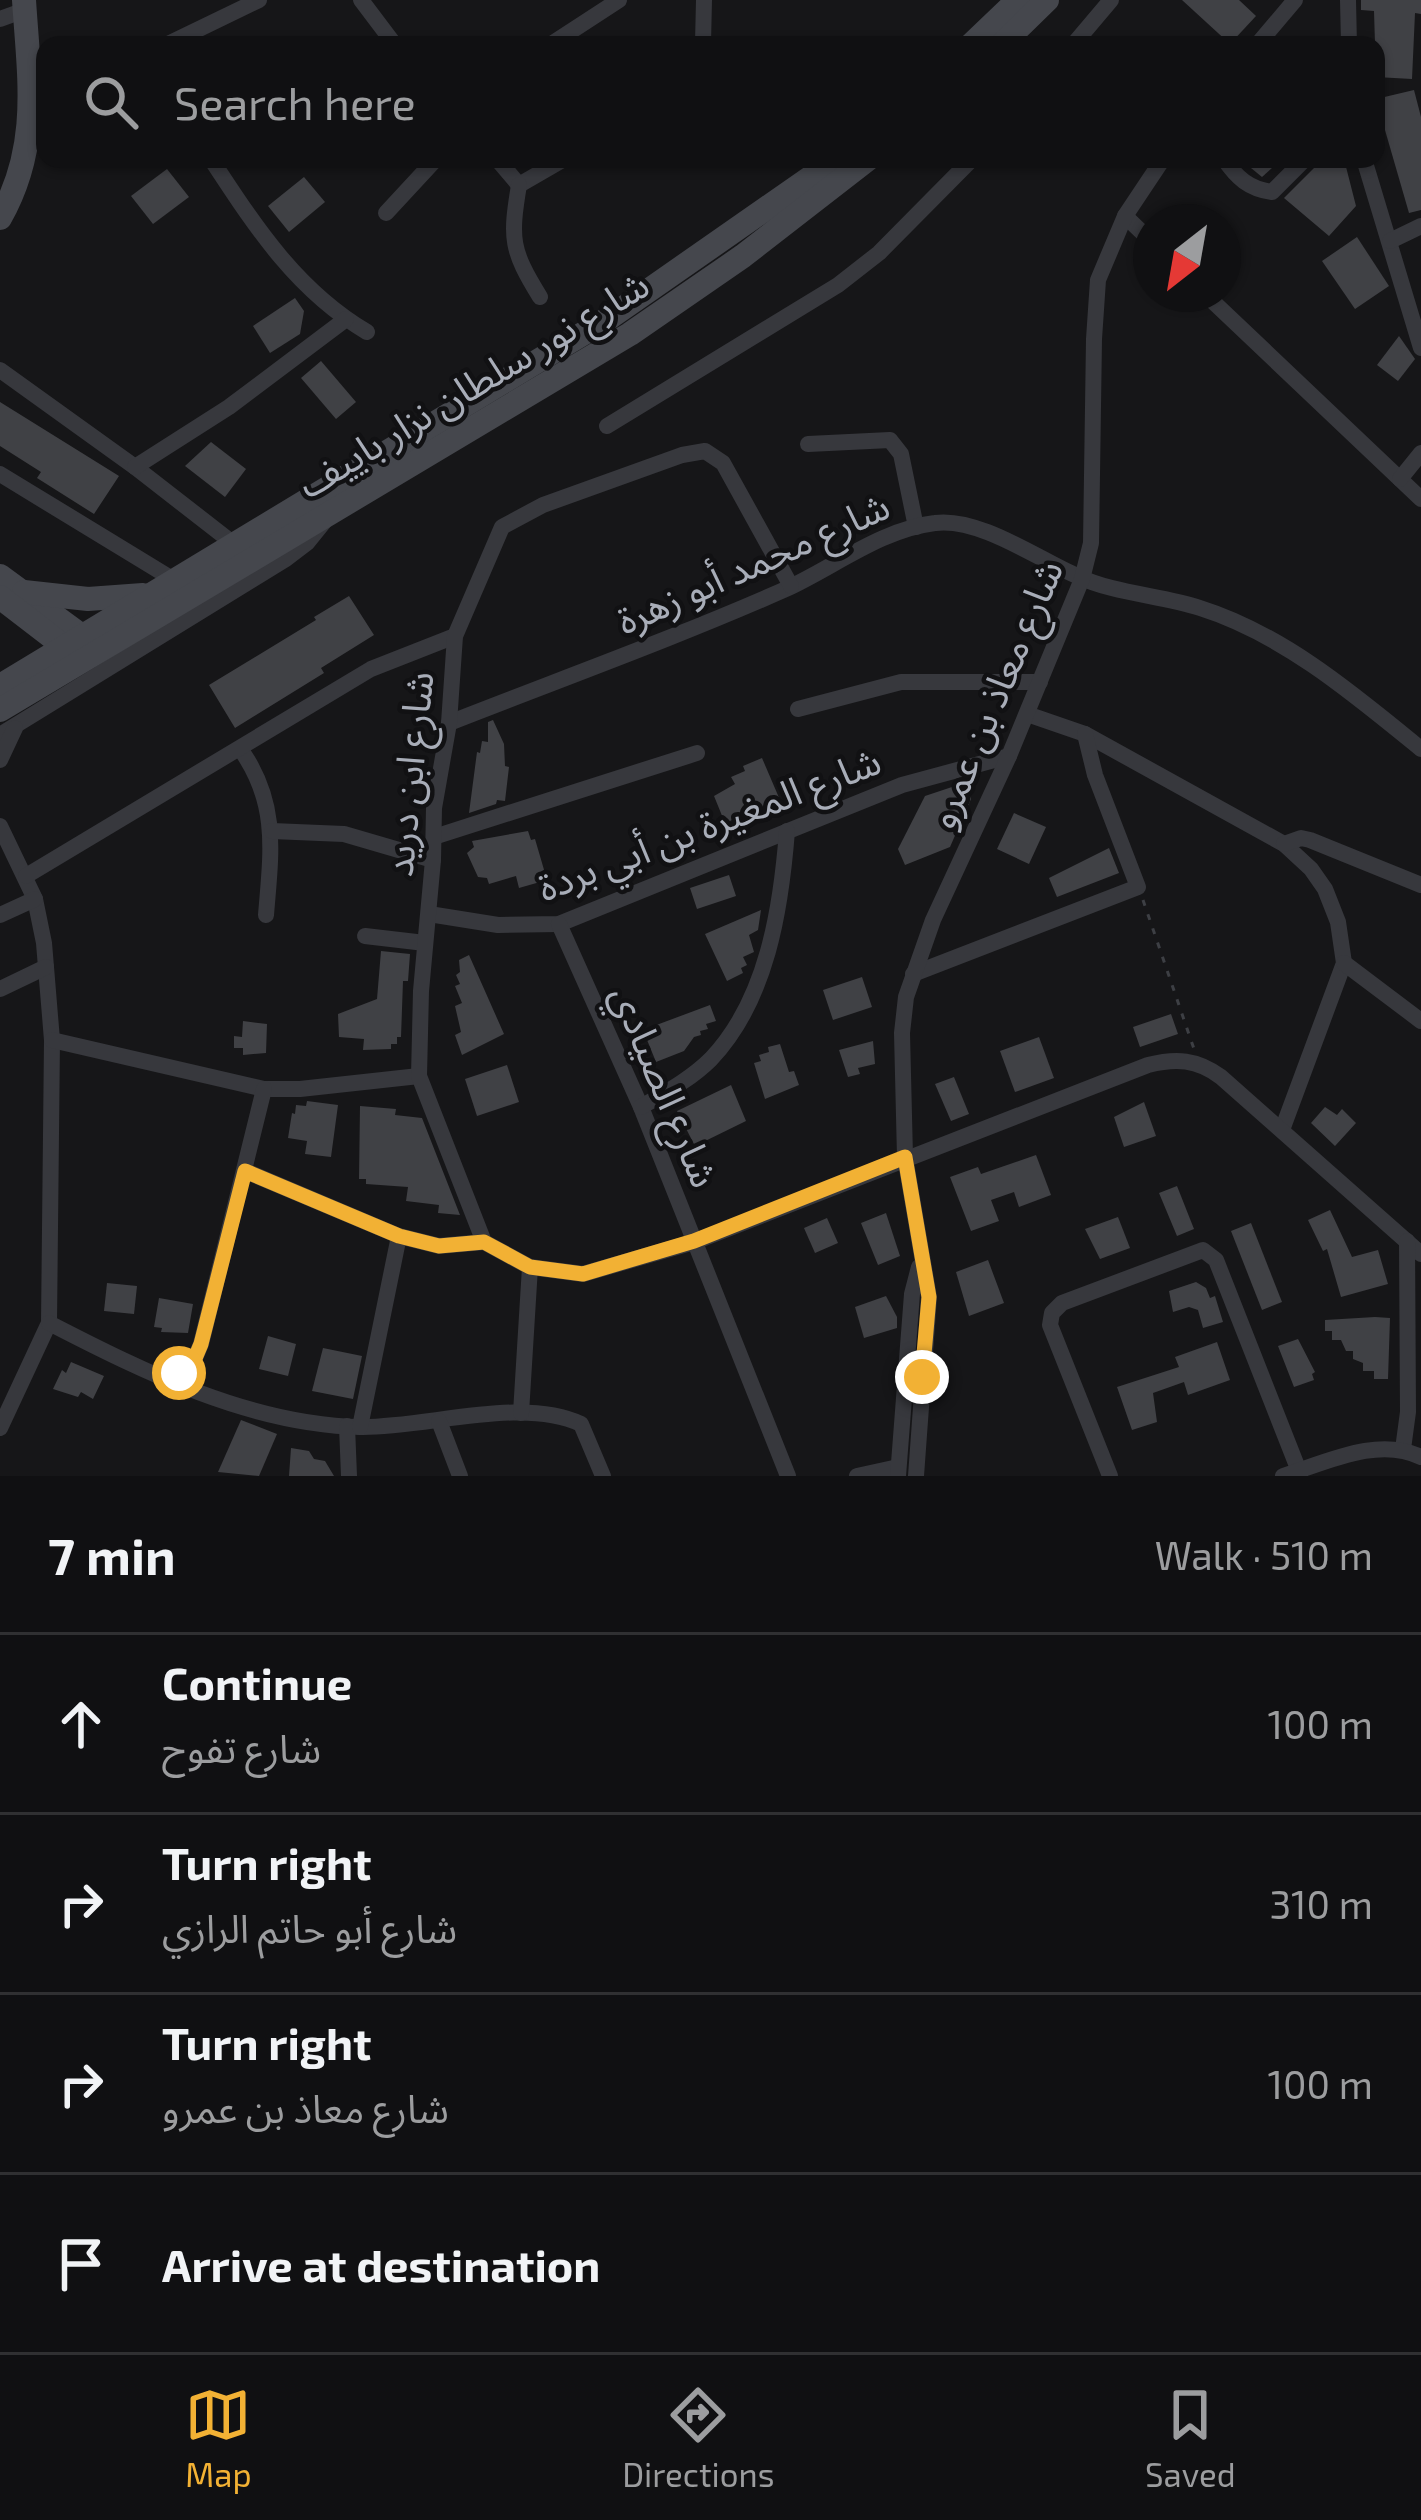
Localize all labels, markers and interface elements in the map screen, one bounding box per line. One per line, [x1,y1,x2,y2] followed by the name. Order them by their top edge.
[36,36,1385,168] search box
[78,69,144,135] icon: search
[174,75,416,129] text: Search here
[1133,204,1241,312] north arrow
[288,259,660,512] street label: شارع نور سلطان نزار باييف
[609,480,899,649] street label: شارع محمد أبو زهرة
[916,552,1078,837] street label: شارع معاذ بن عمرو
[373,669,449,879] street label: شارع ابن دريد
[530,735,890,917] street label: شارع المغيرة بن أبي بردة
[595,977,730,1197] street label: شارع الصيادي
[152,1346,206,1400] route start
[895,1350,949,1404] route end
[48,1524,176,1585] text: 7 min
[1155,1531,1373,1578] text: Walk · 510 m
[162,1655,352,1709] text: Continue
[48,1691,114,1757] icon: ahead
[1268,1700,1373,1747] text: 100 m
[162,1724,321,1771] text: شارع تفوح
[162,1835,371,1889] text: Turn right
[48,1871,114,1937] icon: right
[1269,1880,1373,1927] text: 310 m
[162,1904,457,1951] text: شارع أبو حاتم الرازي
[162,2015,371,2069] text: Turn right
[48,2051,114,2117] icon: right
[1268,2060,1373,2107] text: 100 m
[162,2084,449,2131] text: شارع معاذ بن عمرو
[48,2231,114,2297] icon: arrive
[162,2237,600,2291] text: Arrive at destination
[185,2382,252,2494] tab: Map
[622,2382,774,2494] tab: Directions
[1145,2382,1236,2494] tab: Saved

